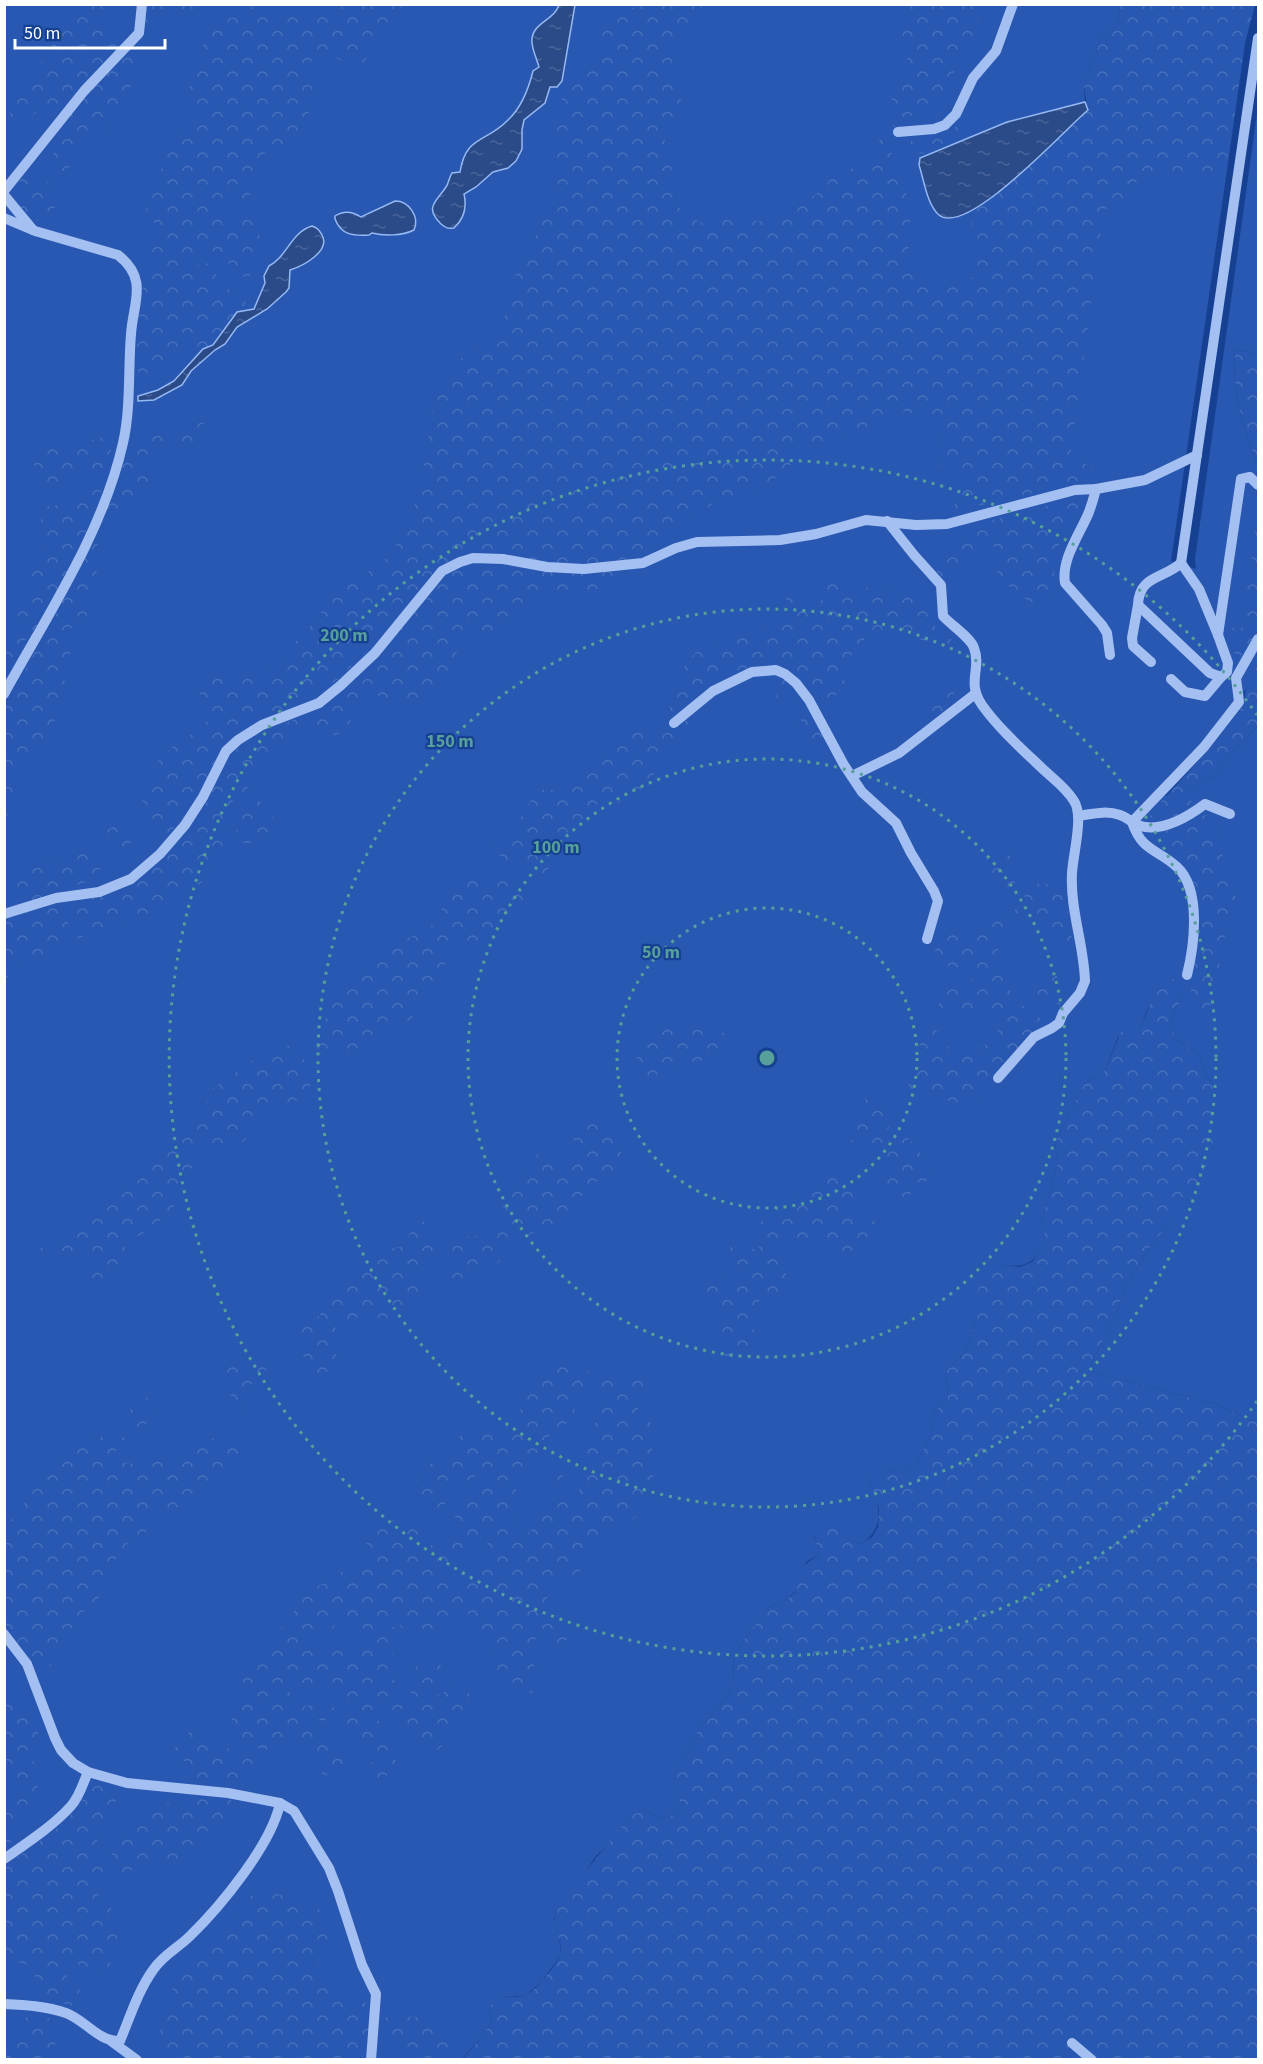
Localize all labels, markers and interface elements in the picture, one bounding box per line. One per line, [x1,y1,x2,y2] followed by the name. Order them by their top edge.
[15,12,165,50] scale bar
[24,21,60,46] text: 50 m
[320,623,368,648] text: 200 m
[426,729,474,754] text: 150 m
[532,835,580,860] text: 100 m
[642,940,680,965] text: 50 m
[757,1048,777,1068] centre of rings

